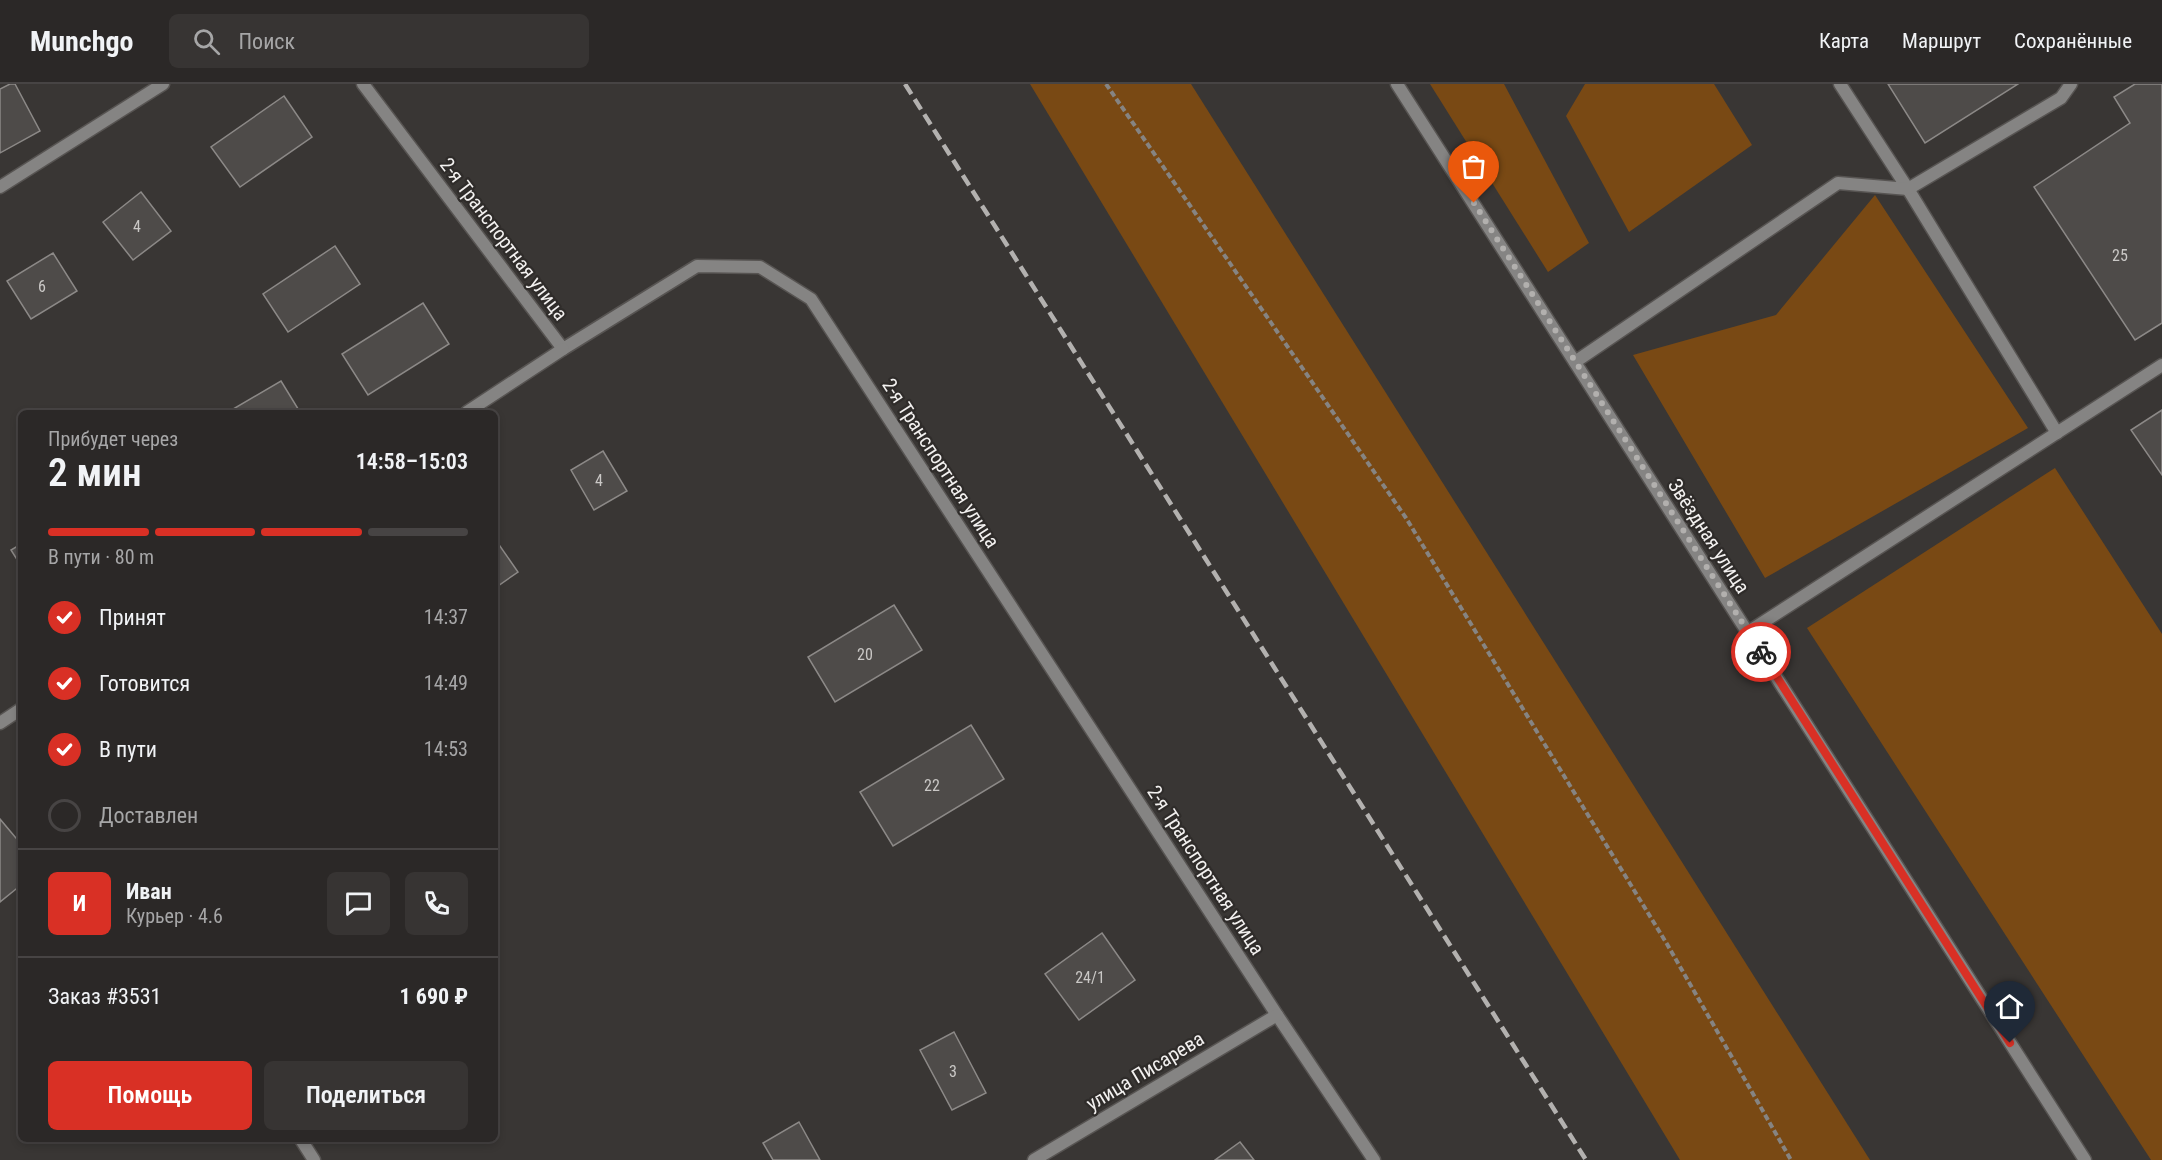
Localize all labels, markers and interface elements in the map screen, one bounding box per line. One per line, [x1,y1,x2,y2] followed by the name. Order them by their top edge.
[169,14,589,68] search box
[30,25,133,58] text: Munchgo
[190,25,223,58] icon: search
[238,29,295,54] text: Поиск
[1819,29,1869,53] text: Карта
[1902,29,1981,53] text: Маршрут
[2014,29,2132,53] text: Сохранённые
[1448,141,1499,203] pin
[1457,150,1490,183] icon: bag
[435,153,573,325] street label: 2-я Транспортная улица
[133,217,141,236] house number: 4
[2112,246,2128,265] house number: 25
[38,277,46,296] house number: 6
[877,374,1005,552] street label: 2-я Транспортная улица
[48,427,178,451] text: Прибудет через
[356,449,468,474] text: 14:58–15:03
[48,450,141,496] text: 2 мин
[595,471,603,490] house number: 4
[1663,474,1755,598] street label: Звёздная улица
[48,545,154,569] text: В пути · 80 m
[48,601,81,634] icon: check
[99,605,166,630] text: Принят
[424,605,468,629] text: 14:37
[1731,622,1791,682] courier
[1745,636,1778,669] icon: bike
[857,645,873,664] house number: 20
[48,667,81,700] icon: check
[99,671,190,696] text: Готовится
[424,671,468,695] text: 14:49
[48,733,81,766] icon: check
[99,737,157,762] text: В пути
[424,737,468,761] text: 14:53
[924,776,940,795] house number: 22
[1142,781,1270,959] street label: 2-я Транспортная улица
[99,803,198,828] text: Доставлен
[327,872,390,935] button: chat
[405,872,468,935] button: phone
[126,879,172,904] text: Иван
[73,891,86,916] text: И
[126,904,223,928] text: Курьер · 4.6
[1075,968,1105,987] house number: 24/1
[1984,981,2035,1043] pin
[48,984,161,1009] text: Заказ #3531
[400,984,468,1009] text: 1 690 ₽
[1993,990,2026,1023] icon: home
[1082,1026,1208,1116] street label: улица Писарева
[48,1061,252,1130] button: Помощь
[264,1061,468,1130] button: Поделиться
[949,1062,957,1081] house number: 3

